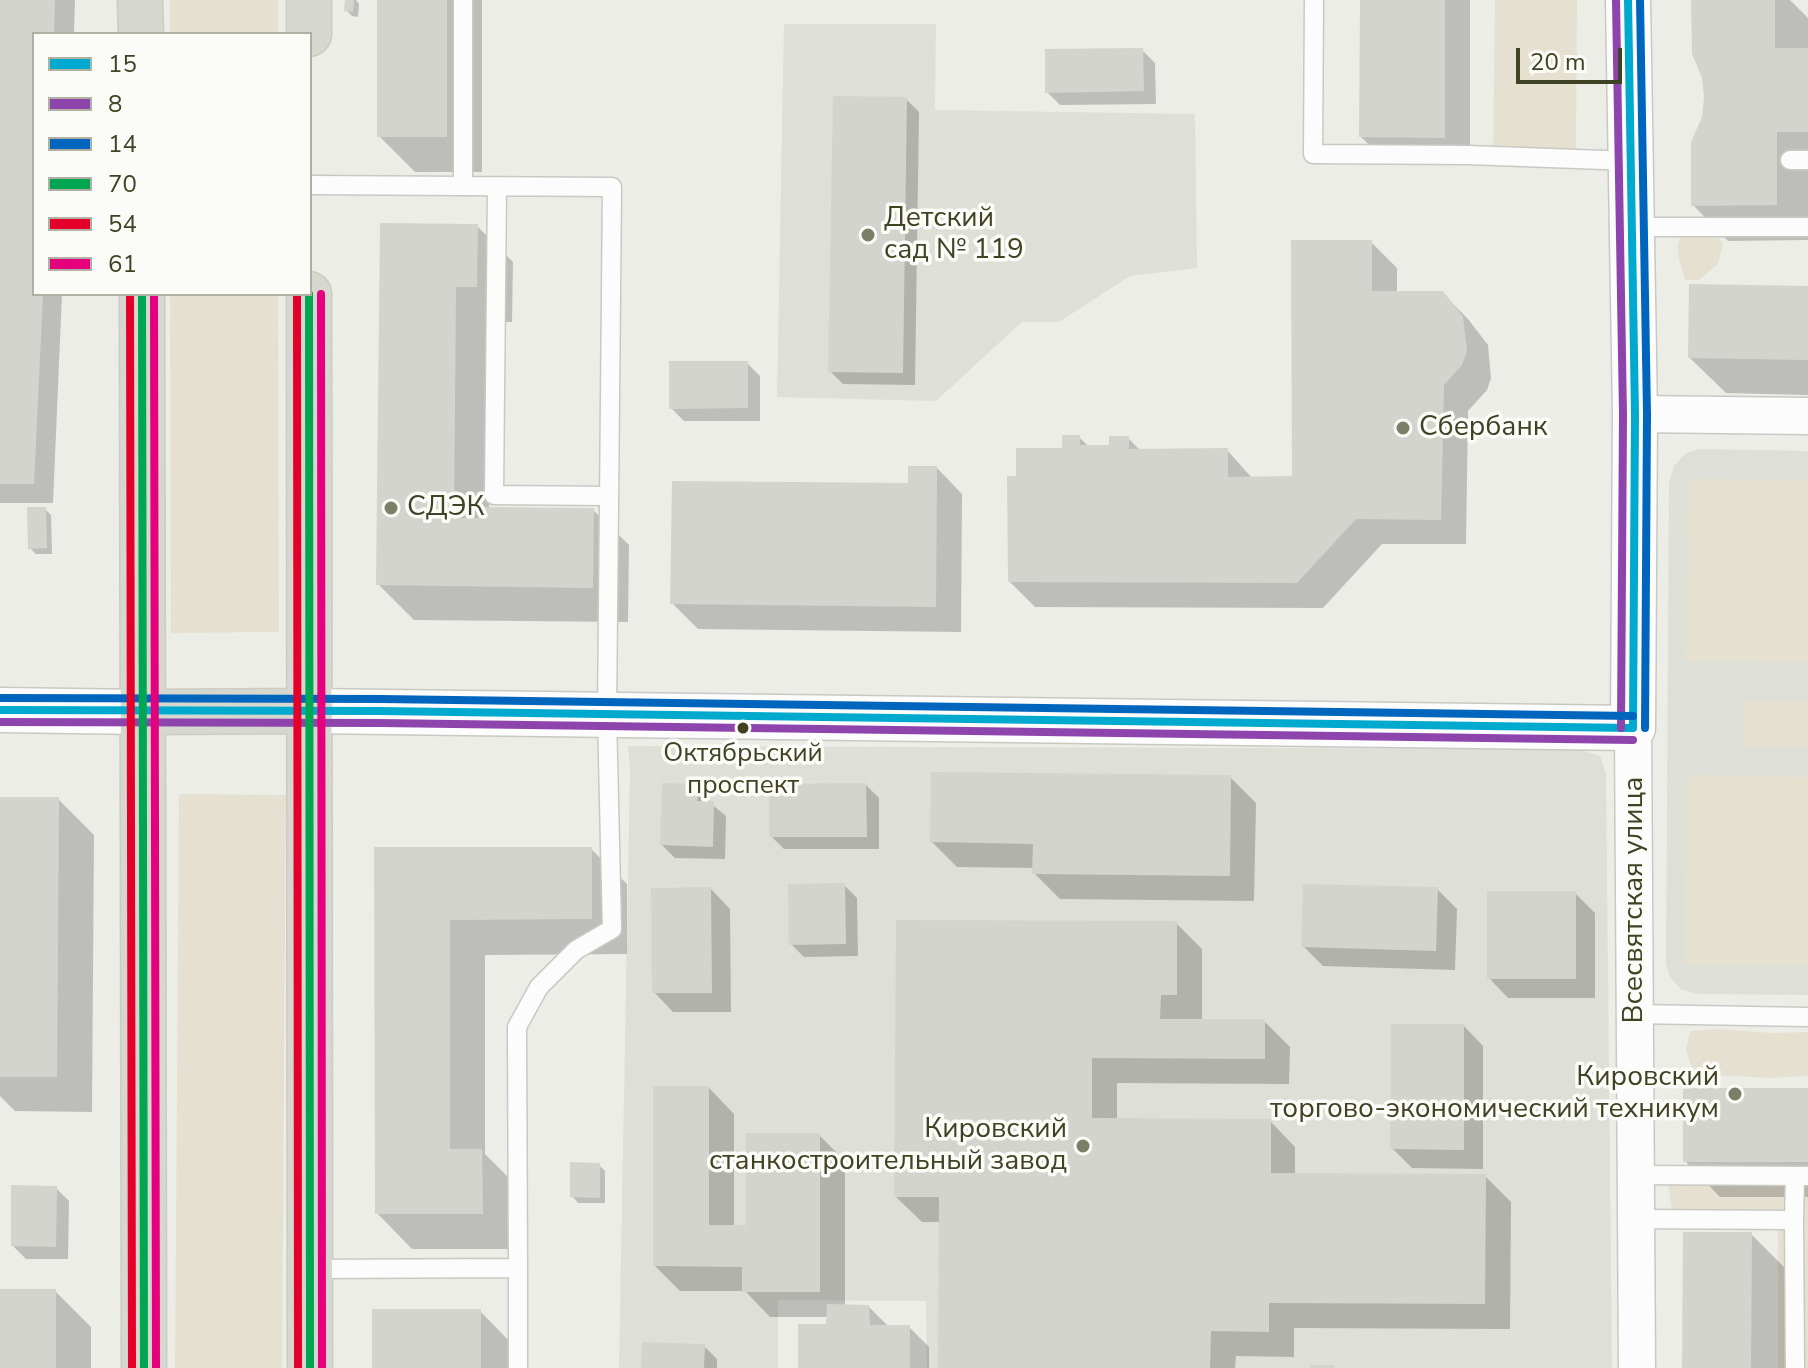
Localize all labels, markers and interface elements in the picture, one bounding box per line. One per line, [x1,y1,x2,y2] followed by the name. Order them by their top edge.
[32,32,312,296] legend
[1520,32,1626,82] scale bar
[1530,46,1586,78] text: 20 m
[108,48,137,80] text: 15
[108,88,122,120] text: 8
[108,128,137,160] text: 14
[108,168,137,200] text: 70
[884,202,1024,268] place label: Детский сад № 119
[108,208,137,240] text: 54
[859,226,877,244] marker: Детский сад № 119
[108,248,137,280] text: 61
[1419,411,1548,445] place label: Сбербанк
[1394,419,1412,437] marker: Сбербанк
[407,491,484,525] place label: СДЭК
[382,499,400,517] marker: СДЭК
[735,720,751,736] marker: Октябрьский проспект
[663,739,823,800] place label: Октябрьский проспект
[1618,777,1652,1023] street label: Всесвятская улица
[1270,1061,1719,1127] place label: Кировский торгово-экономический техникум
[1726,1085,1744,1103] marker: Кировский торгово-экономический техникум
[709,1113,1067,1179] place label: Кировский станкостроительный завод
[1074,1137,1092,1155] marker: Кировский станкостроительный завод

